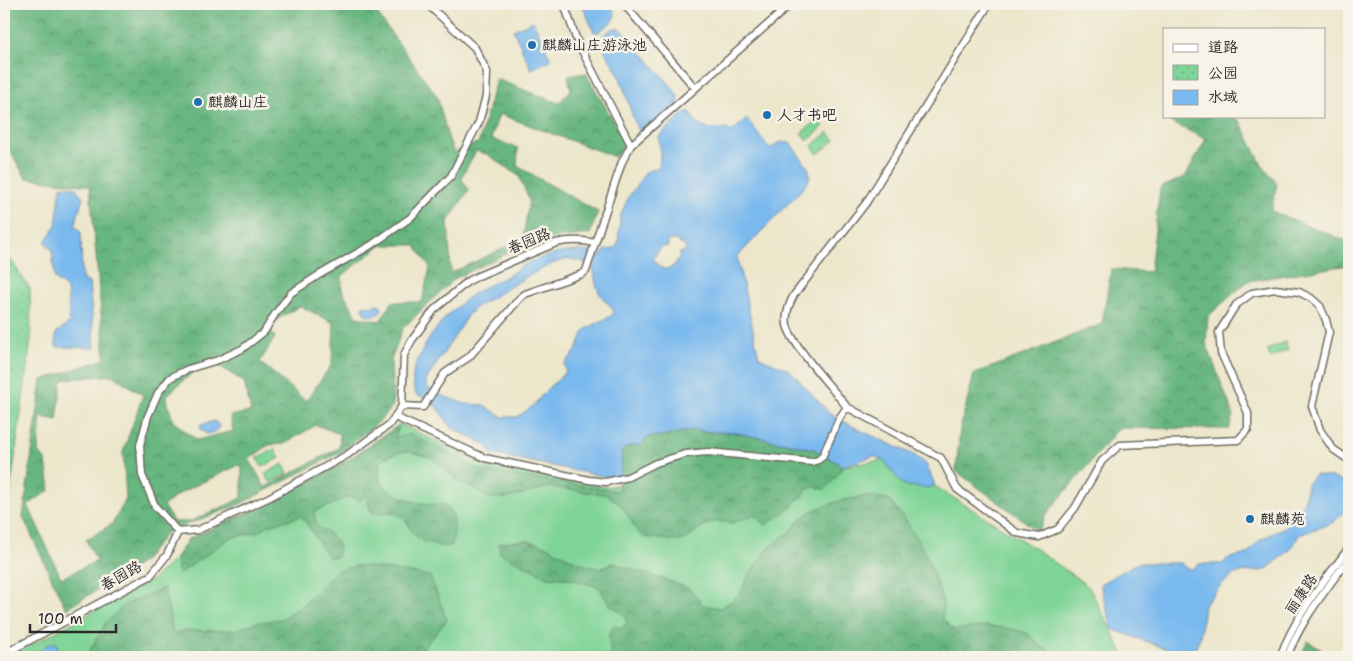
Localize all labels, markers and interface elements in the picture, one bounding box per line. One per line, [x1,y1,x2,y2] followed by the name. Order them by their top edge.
[1163,28,1326,118] legend
[542,35,647,55] place label: 麒麟山庄游泳池
[1208,37,1238,57] text: 道路
[526,39,538,51] marker: 麒麟山庄游泳池
[1208,63,1238,83] text: 公园
[1208,87,1238,107] text: 水域
[208,92,268,112] place label: 麒麟山庄
[192,96,204,108] marker: 麒麟山庄
[777,105,837,125] place label: 人才书吧
[761,109,773,121] marker: 人才书吧
[504,223,554,259] street label: 春园路
[1260,509,1305,529] place label: 麒麟苑
[1244,513,1256,525] marker: 麒麟苑
[97,556,145,596] street label: 春园路
[1280,570,1322,618] street label: 丽康路
[30,601,116,633] scale bar
[38,609,83,629] text: 100 m

